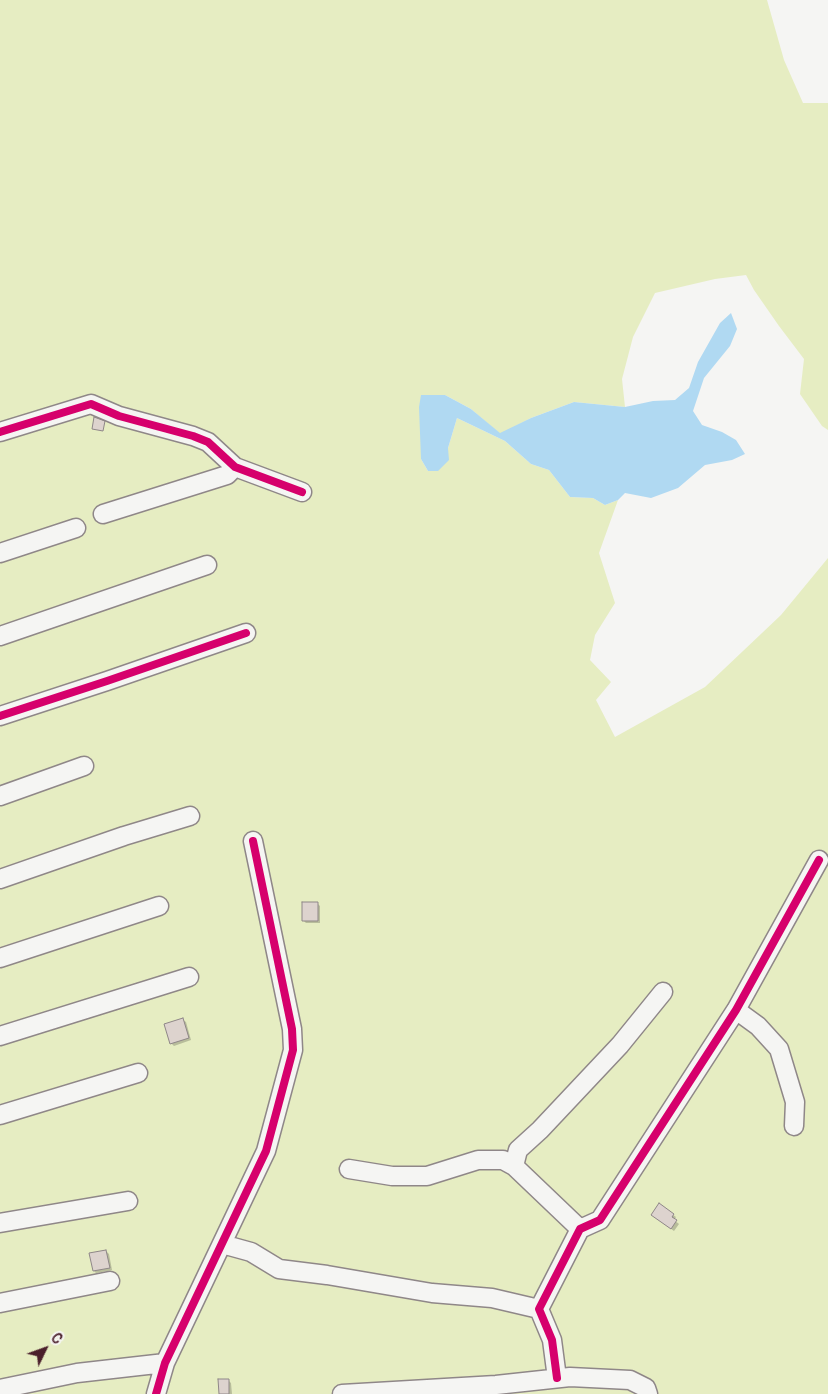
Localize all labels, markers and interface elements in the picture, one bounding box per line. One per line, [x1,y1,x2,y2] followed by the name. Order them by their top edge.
[20,1324,70,1374] north arrow
[47,1330,66,1348] text: С

